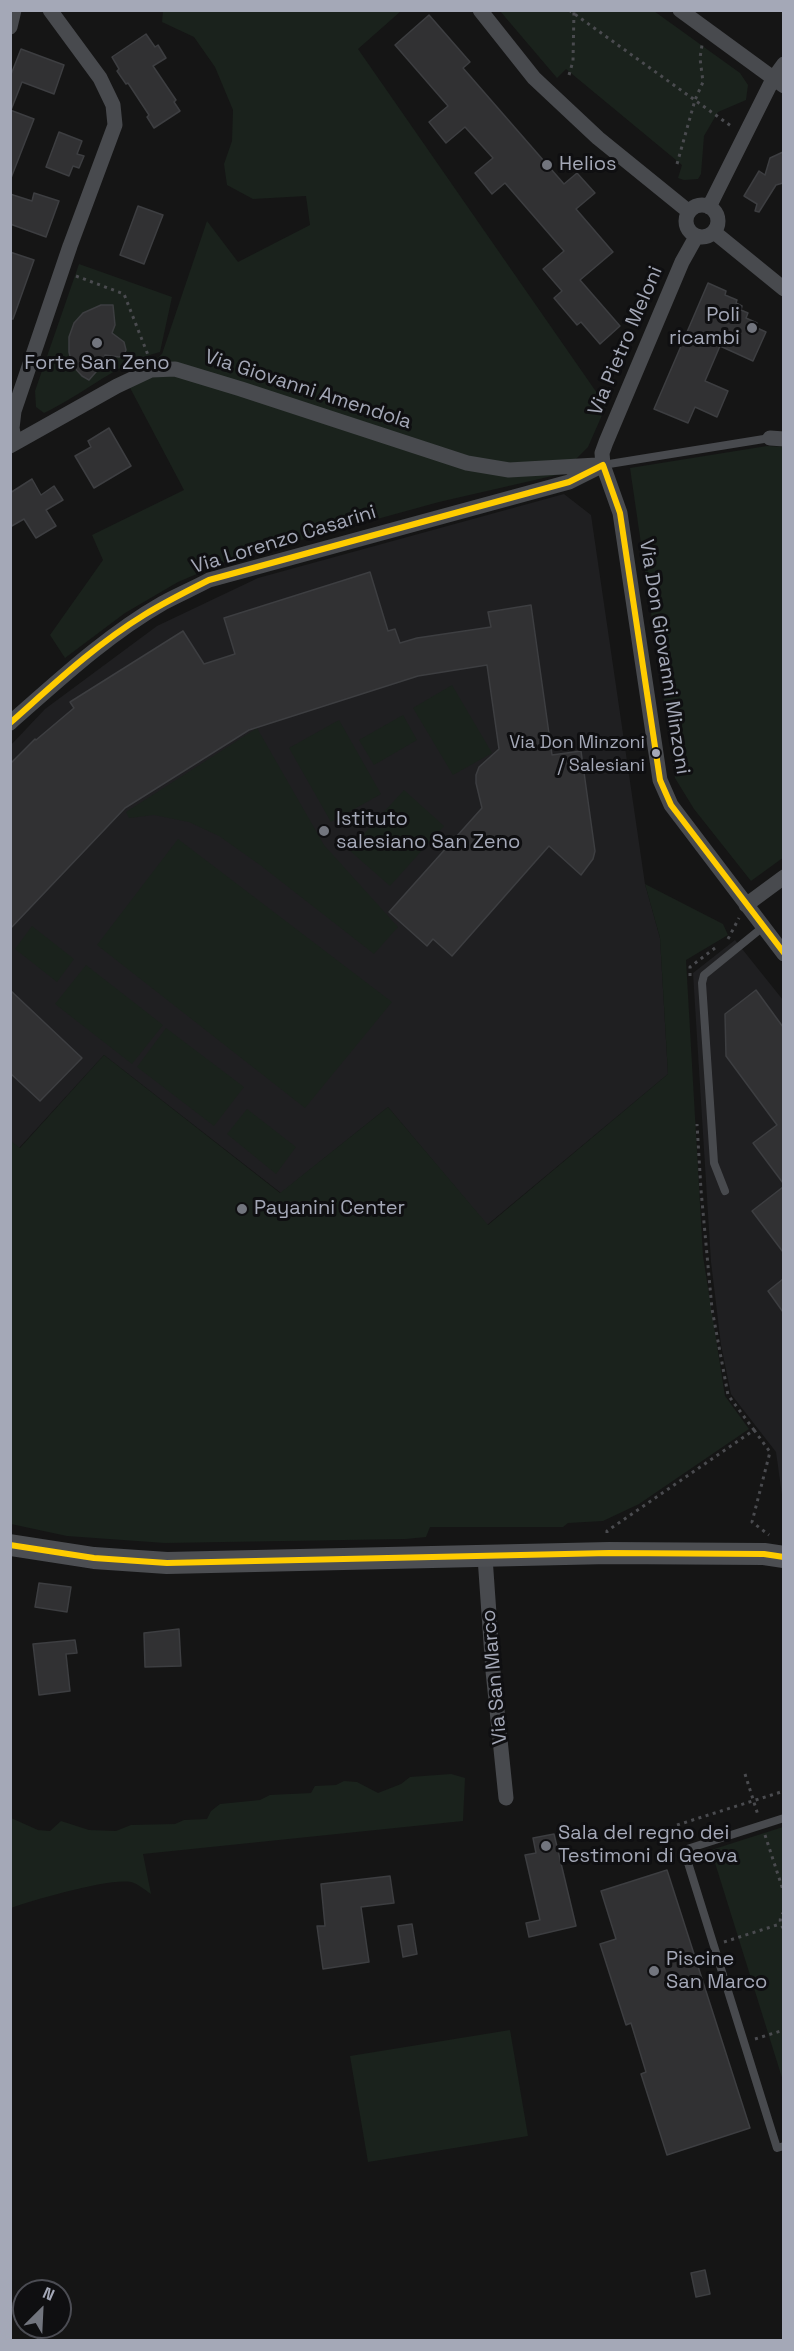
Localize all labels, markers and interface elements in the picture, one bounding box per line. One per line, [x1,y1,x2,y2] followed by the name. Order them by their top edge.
[559,153,617,177] place label: Helios
[540,158,554,172] marker: Helios
[584,263,668,419] street label: Via Pietro Meloni
[669,304,740,351] place label: Poli ricambi
[745,321,759,335] marker: Poli ricambi
[90,336,104,350] marker: Forte San Zeno
[202,345,414,435] street label: Via Giovanni Amendola
[24,352,170,376] place label: Forte San Zeno
[189,500,379,580] street label: Via Lorenzo Casarini
[634,538,694,776] street label: Via Don Giovanni Minzoni
[509,732,645,774] place label: Via Don Minzoni / Salesiani
[650,747,662,759] marker: Via Don Minzoni / Salesiani
[336,808,520,855] place label: Istituto salesiano San Zeno
[317,824,331,838] marker: Istituto salesiano San Zeno
[254,1197,405,1221] place label: Payanini Center
[235,1202,249,1216] marker: Payanini Center
[477,1609,513,1745] street label: Via San Marco
[558,1822,738,1869] place label: Sala del regno dei Testimoni di Geova
[539,1839,553,1853] marker: Sala del regno dei Testimoni di Geova
[666,1948,767,1995] place label: Piscine San Marco
[647,1964,661,1978] marker: Piscine San Marco
[12,2279,72,2339] north arrow
[40,2282,58,2306] text: N

